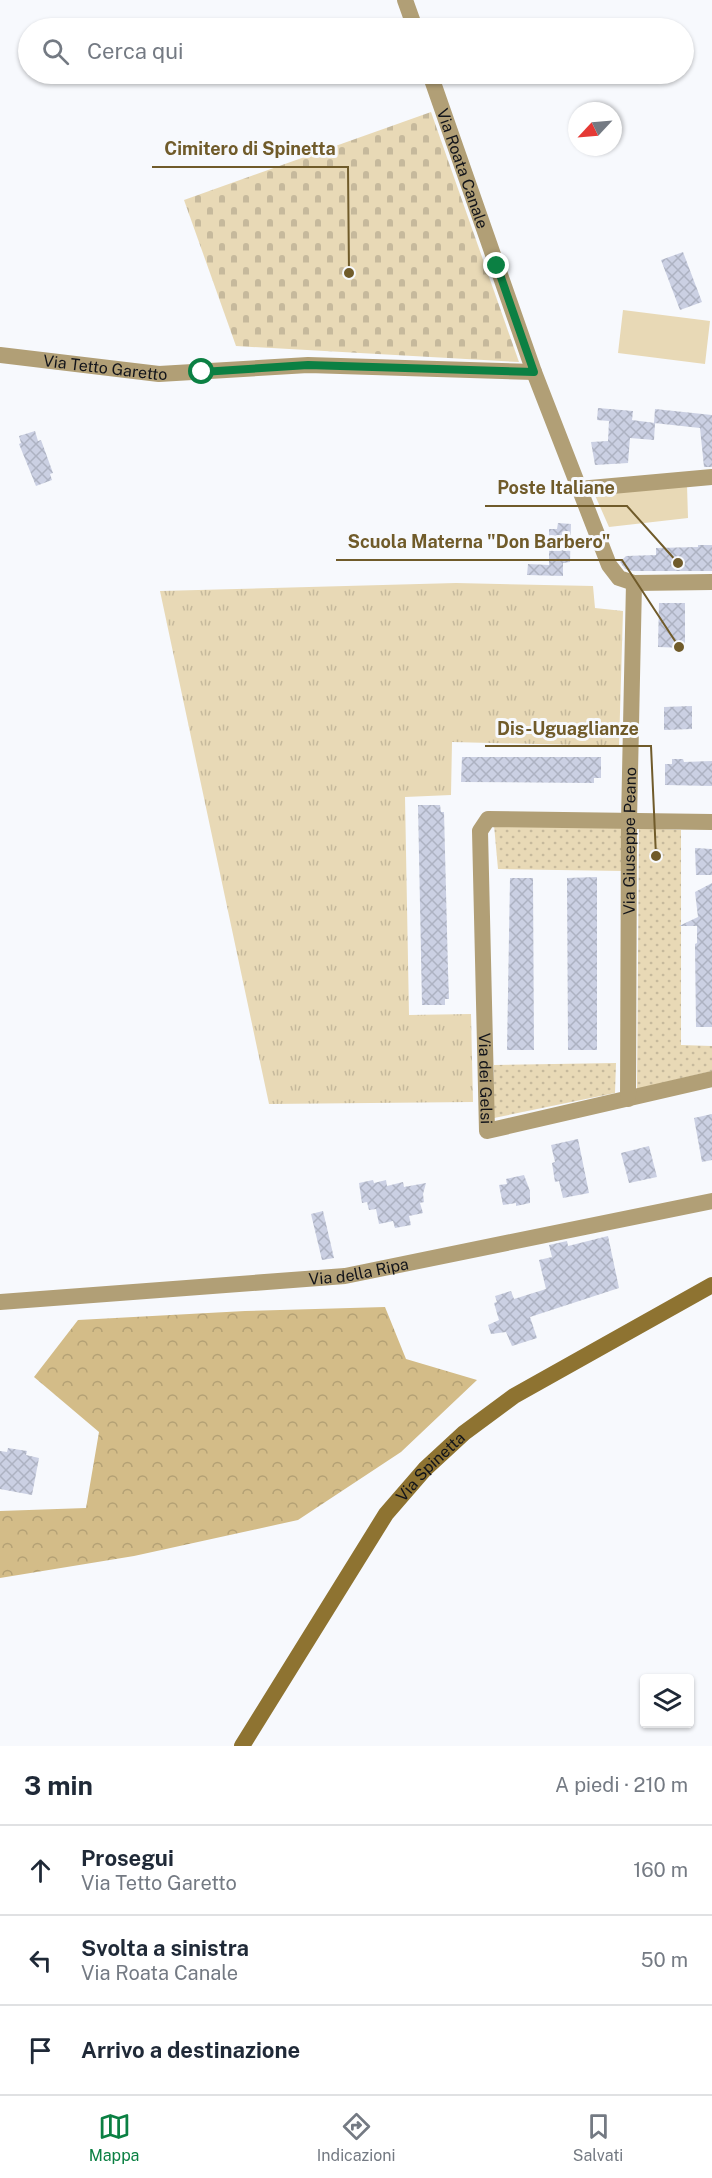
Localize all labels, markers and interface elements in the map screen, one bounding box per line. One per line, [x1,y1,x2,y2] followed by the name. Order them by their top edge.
[18,18,694,84] search box
[39,35,72,68] icon: search
[87,38,184,64] text: Cerca qui
[568,102,622,156] north arrow
[433,106,493,231] street label: Via Roata Canale
[152,131,348,167] callout: Cimitero di Spinetta
[164,138,336,159] text: Cimitero di Spinetta
[483,252,509,278] route end
[42,351,168,384] street label: Via Tetto Garetto
[188,358,214,384] route start
[485,470,627,506] callout: Poste Italiane
[497,477,615,498] text: Poste Italiane
[336,524,622,560] callout: Scuola Materna "Don Barbero"
[348,531,610,552] text: Scuola Materna "Don Barbero"
[485,710,651,746] callout: Dis-Uguaglianze
[497,718,639,739] text: Dis-Uguaglianze
[619,767,640,915] street label: Via Giuseppe Peano
[475,1033,496,1124] street label: Via dei Gelsi
[308,1254,410,1288] street label: Via della Ripa
[392,1428,469,1505] street label: Via Spinetta
[640,1674,694,1728] map controls
[640,1674,694,1728] button: layers
[24,1770,93,1801] text: 3 min
[555,1773,688,1797] text: A piedi · 210 m
[81,1845,174,1871] text: Prosegui
[24,1854,57,1887] icon: ahead
[633,1858,688,1882] text: 160 m
[81,1871,237,1895] text: Via Tetto Garetto
[81,1935,249,1961] text: Svolta a sinistra
[24,1944,57,1977] icon: left
[641,1948,688,1972] text: 50 m
[81,1961,238,1985] text: Via Roata Canale
[24,2034,57,2067] icon: arrive
[81,2037,300,2063] text: Arrivo a destinazione
[89,2110,139,2165] tab: Mappa
[317,2110,395,2165] tab: Indicazioni
[573,2110,623,2165] tab: Salvati

